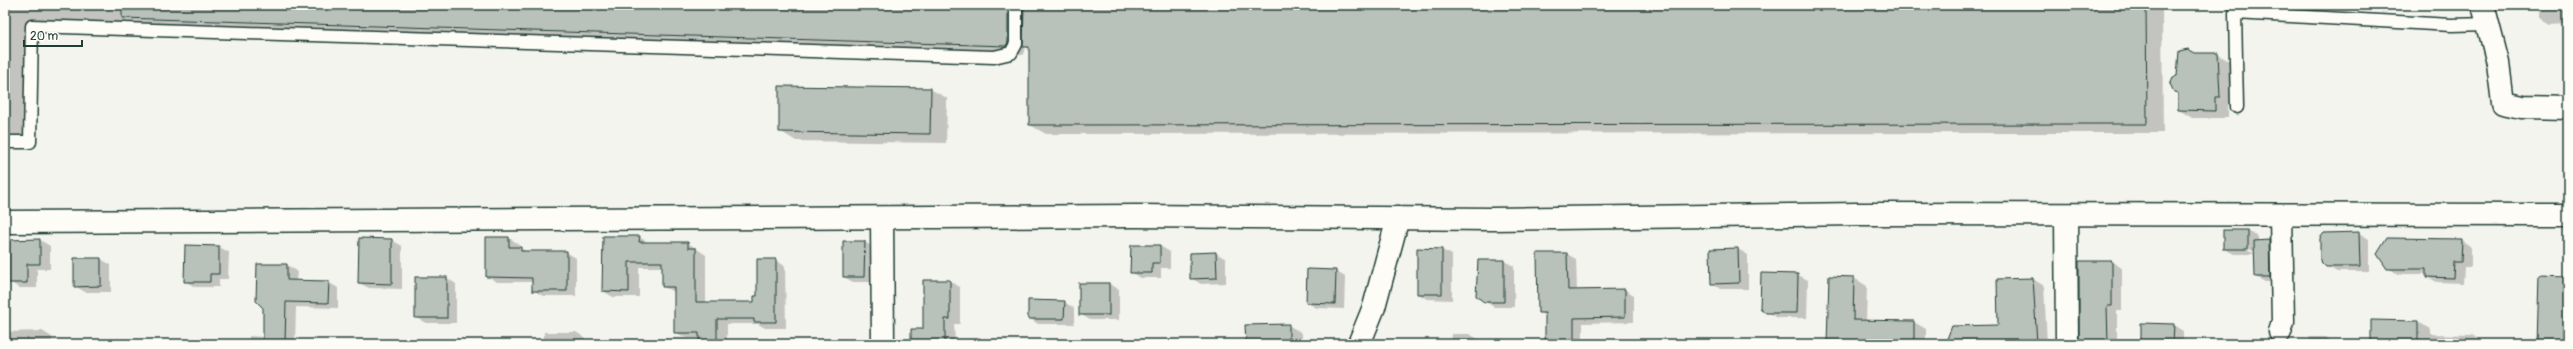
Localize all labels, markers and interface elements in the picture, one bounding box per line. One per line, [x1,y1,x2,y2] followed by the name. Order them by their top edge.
[24,22,82,48] scale bar
[30,29,59,44] text: 20 m

